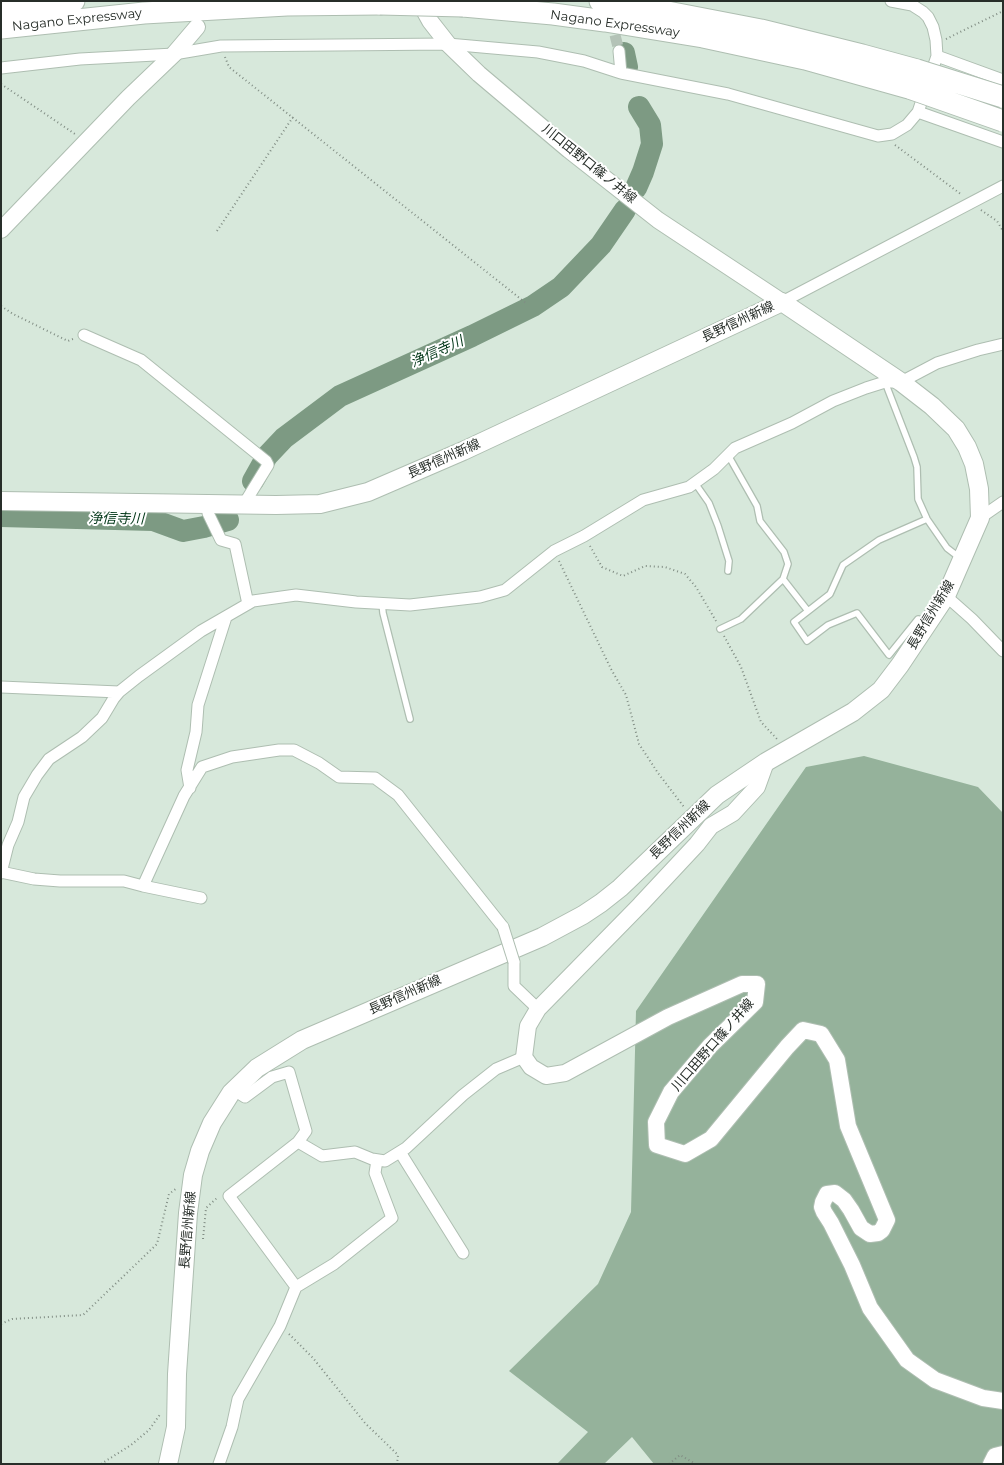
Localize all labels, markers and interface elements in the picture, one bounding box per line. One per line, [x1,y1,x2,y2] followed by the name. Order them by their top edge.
[11,5,143,35] street label: Nagano Expressway
[549,7,681,41] street label: Nagano Expressway
[539,121,639,207] street label: 川口田野口篠ノ井線
[699,298,777,346] street label: 長野信州新線
[408,333,466,371] water label: 浄信寺川
[405,436,483,482] street label: 長野信州新線
[88,510,144,528] water label: 浄信寺川
[904,578,958,652] street label: 長野信州新線
[647,797,713,863] street label: 長野信州新線
[366,972,444,1018] street label: 長野信州新線
[669,996,757,1094] street label: 川口田野口篠ノ井線
[177,1190,199,1270] street label: 長野信州新線

